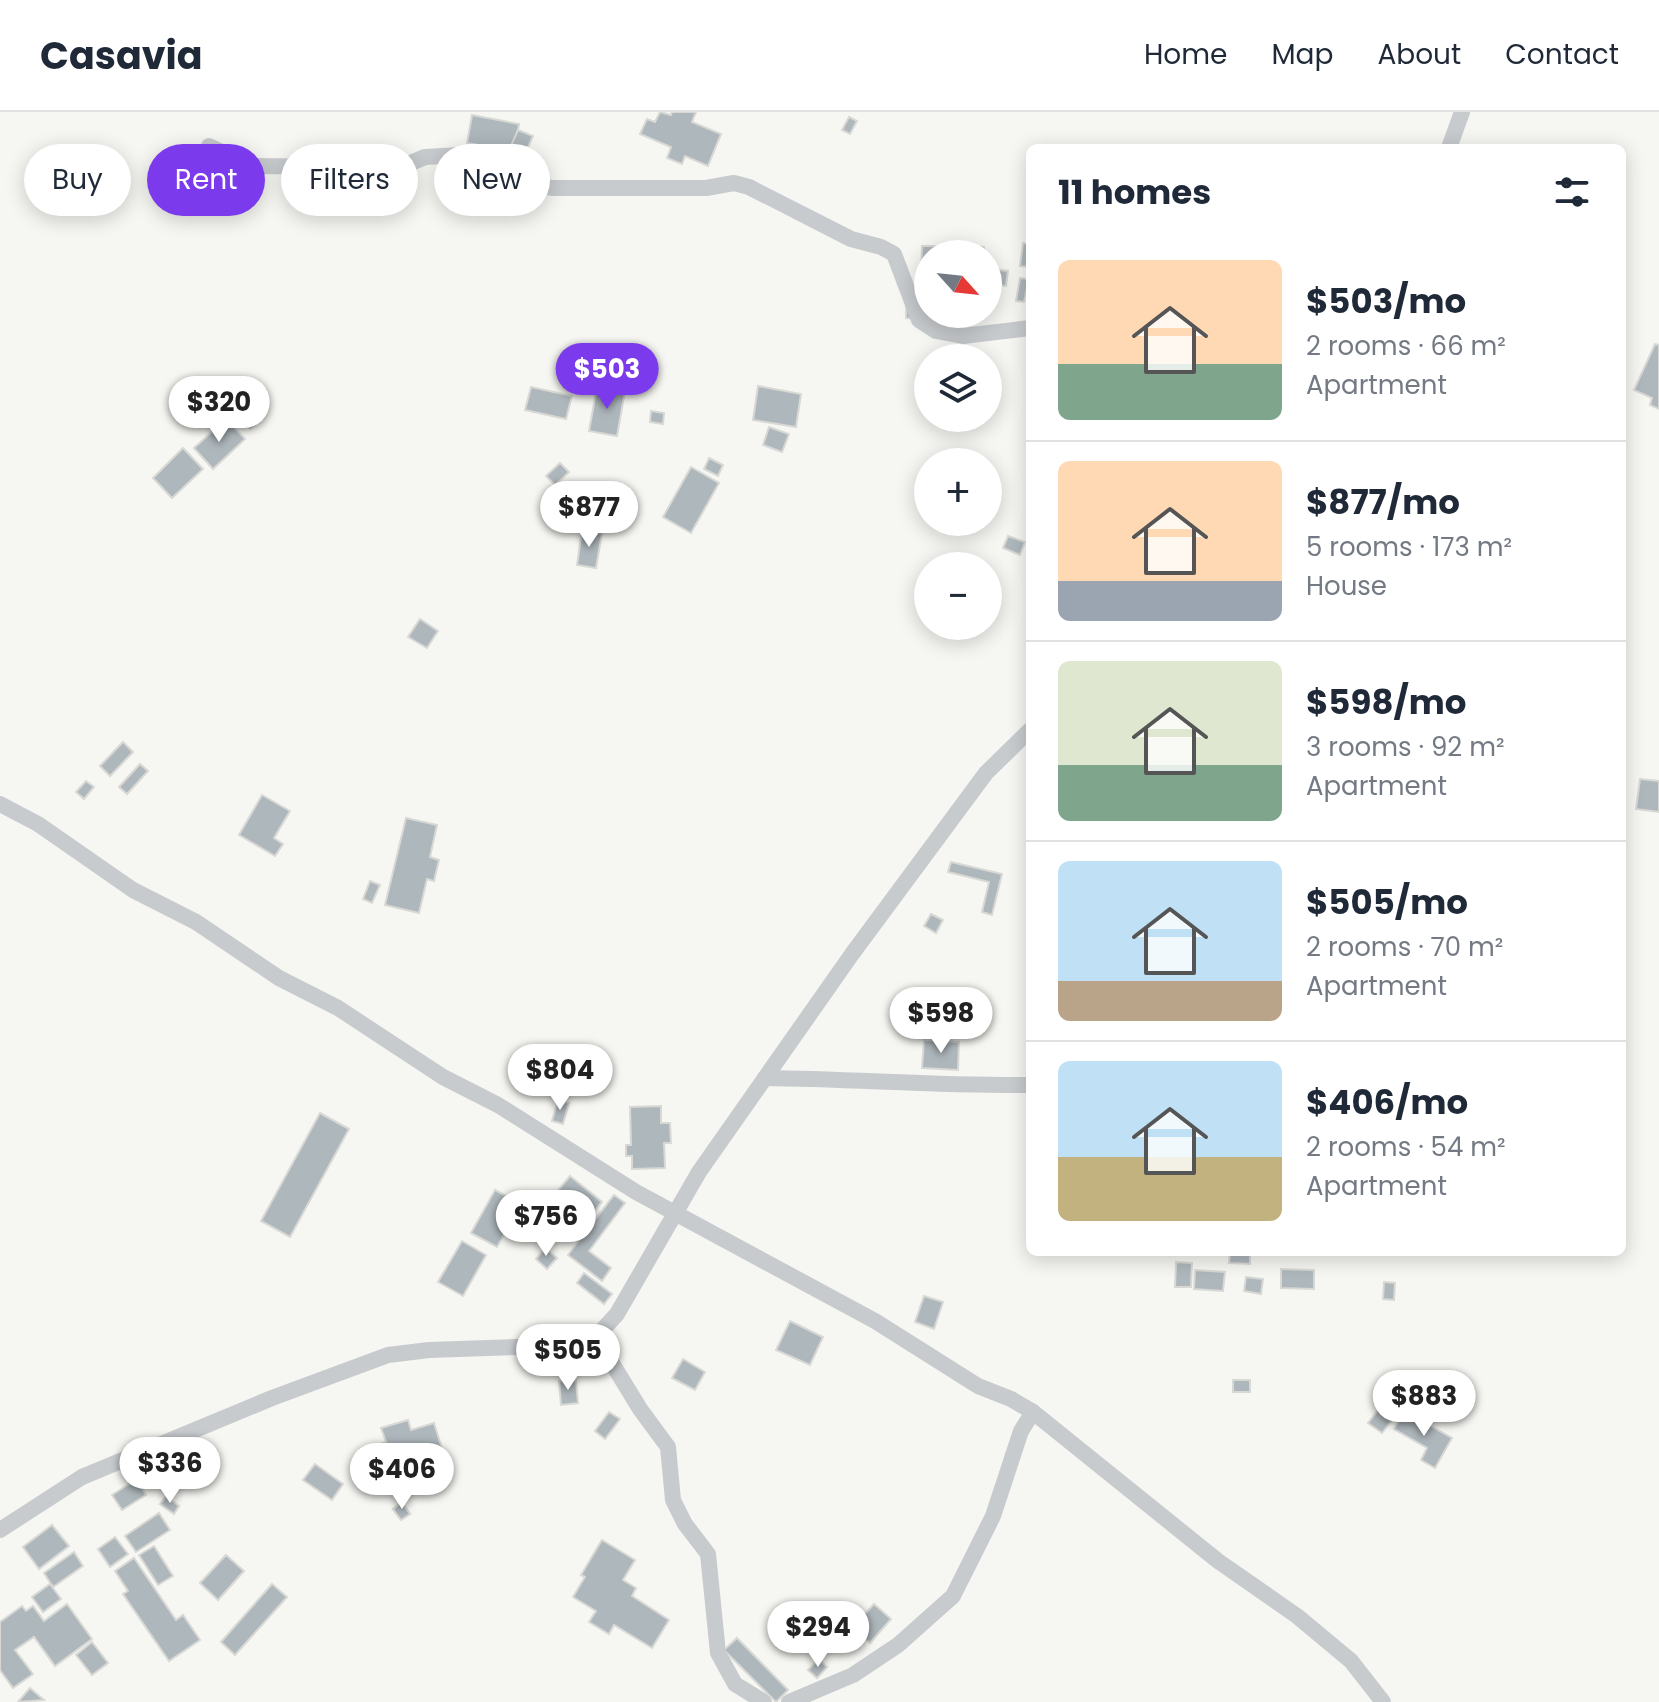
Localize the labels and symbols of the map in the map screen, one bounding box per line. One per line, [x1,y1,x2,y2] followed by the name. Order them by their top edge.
[914,240,1002,328] north arrow
[560,343,654,411] pin: $503
[172,376,266,444] pin: $320
[542,481,636,549] pin: $877
[894,987,988,1055] pin: $598
[513,1044,607,1112] pin: $804
[499,1190,593,1258] pin: $756
[521,1324,615,1392] pin: $505
[1377,1370,1471,1438] pin: $883
[123,1437,217,1505] pin: $336
[355,1443,449,1511] pin: $406
[771,1601,865,1669] pin: $294

